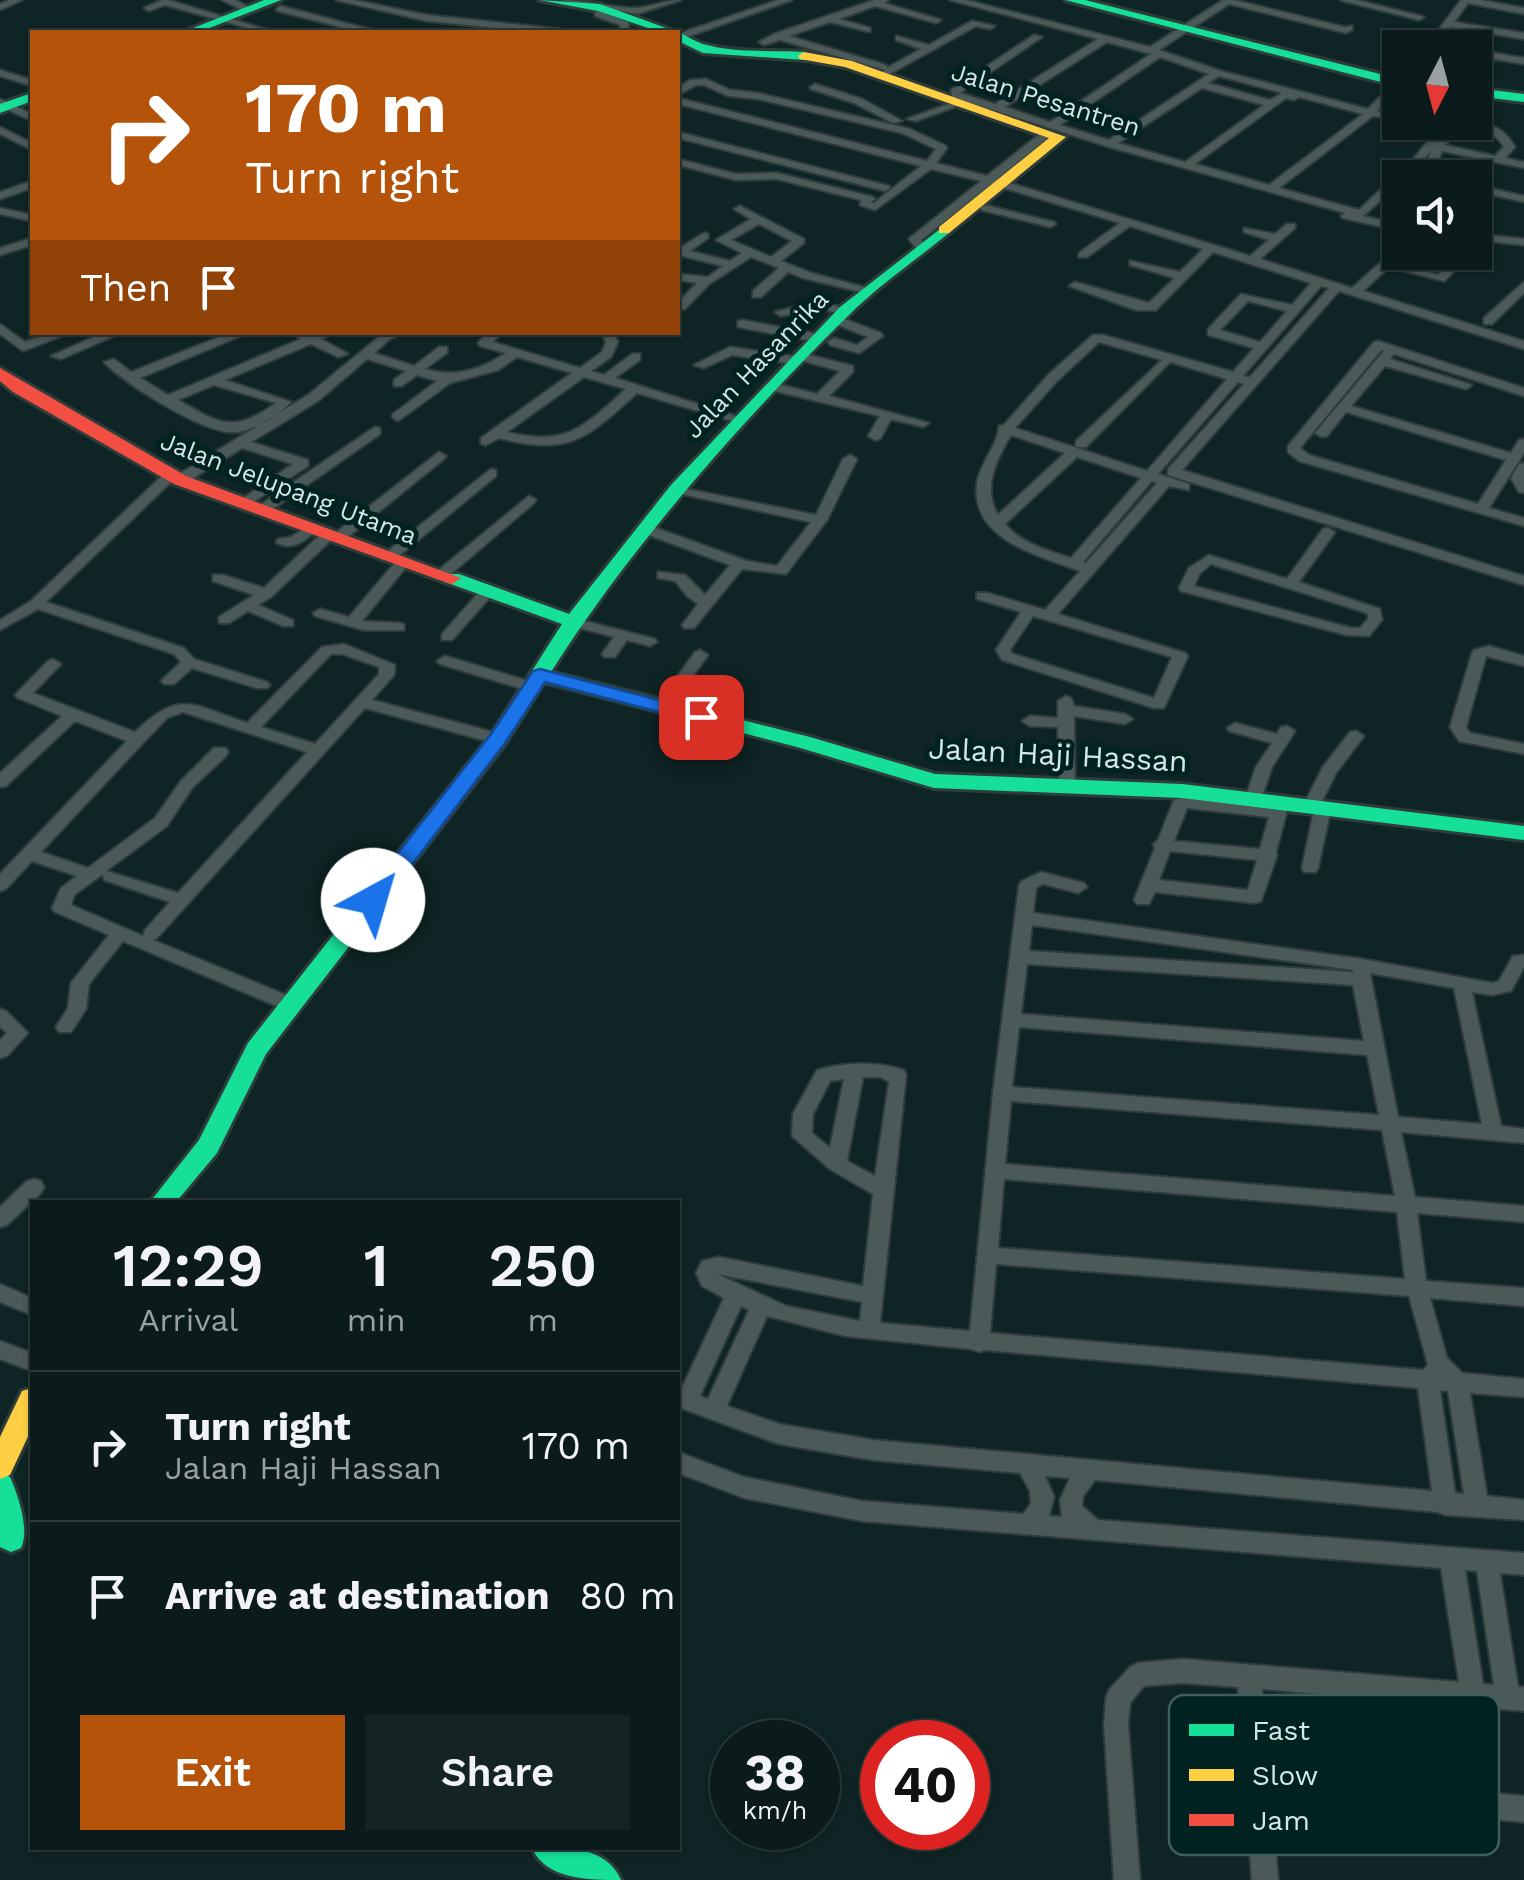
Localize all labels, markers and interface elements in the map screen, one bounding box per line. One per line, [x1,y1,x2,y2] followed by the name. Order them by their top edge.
[1382,30,1492,140] north arrow
[1382,30,1492,270] map controls
[948,57,1144,142] street label: Jalan Pesantren
[245,67,447,149] text: 170 m
[80,70,210,200] icon: right
[245,151,459,204] text: Turn right
[1382,160,1492,270] button: sound
[191,260,246,315] icon: arrive
[80,266,171,310] text: Then
[679,285,834,444] street label: Jalan Hasanrika
[157,426,421,551] street label: Jalan Jelupang Utama
[659,675,744,760] pin
[674,690,729,745] icon: arrive
[928,730,1188,779] street label: Jalan Haji Hassan
[321,848,425,952] position arrow
[113,1230,264,1301] text: 12:29
[364,1230,389,1301] text: 1
[489,1230,597,1301] text: 250
[138,1301,238,1339] text: Arrival
[347,1301,406,1339] text: min
[528,1301,558,1339] text: m
[165,1405,351,1449] text: Turn right
[80,1419,135,1474] icon: right
[522,1424,630,1468] text: 170 m
[165,1449,442,1487] text: Jalan Haji Hassan
[80,1569,135,1624] icon: arrive
[165,1574,550,1618] text: Arrive at destination
[580,1574,676,1618] text: 80 m
[1169,1695,1499,1855] legend
[1252,1714,1310,1747] text: Fast
[80,1715,345,1830] button: Exit
[365,1715,630,1830] button: Share
[860,1720,990,1850] speed limit sign: 40
[745,1743,806,1802] text: 38
[1252,1759,1318,1792] text: Slow
[743,1796,807,1825] text: km/h
[1252,1804,1310,1837] text: Jam

